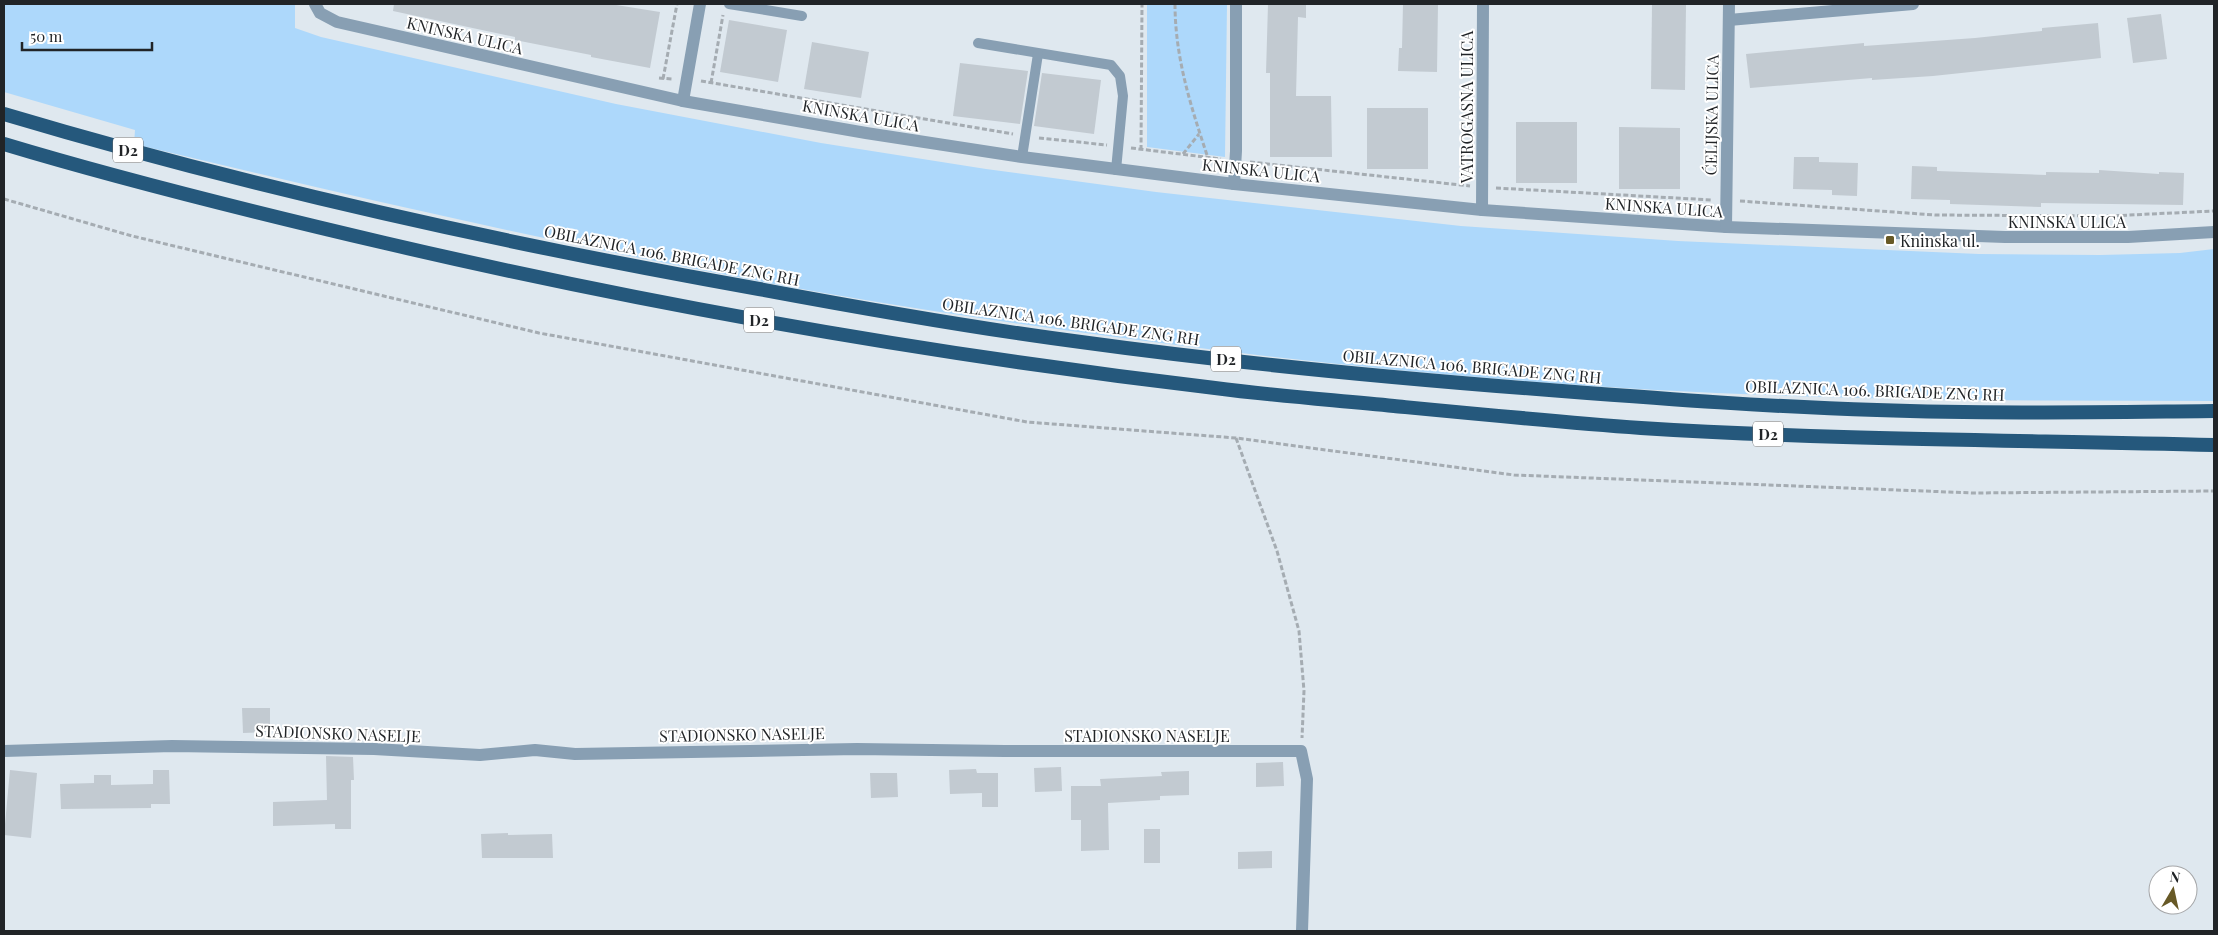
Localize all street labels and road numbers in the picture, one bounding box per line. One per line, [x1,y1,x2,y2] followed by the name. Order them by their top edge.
[405,11,526,59] street label: KNINSKA ULICA
[1456,30,1477,184] street label: VATROGASNA ULICA
[1699,54,1723,176] street label: ĆELIJSKA ULICA
[801,94,922,136] street label: KNINSKA ULICA
[113,138,143,162] road number: D2
[1201,153,1322,187] street label: KNINSKA ULICA
[1604,192,1725,222] street label: KNINSKA ULICA
[2008,211,2127,232] street label: KNINSKA ULICA
[543,220,801,290] street label: OBILAZNICA 106. BRIGADE ZNG RH
[941,293,1201,349] street label: OBILAZNICA 106. BRIGADE ZNG RH
[744,308,774,332] road number: D2
[1342,344,1602,388] street label: OBILAZNICA 106. BRIGADE ZNG RH
[1211,346,1241,372] road number: D2
[1745,375,2005,405] street label: OBILAZNICA 106. BRIGADE ZNG RH
[1753,422,1783,446] road number: D2
[255,720,421,746] street label: STADIONSKO NASELJE
[659,722,825,746] street label: STADIONSKO NASELJE
[1064,725,1230,746] street label: STADIONSKO NASELJE

